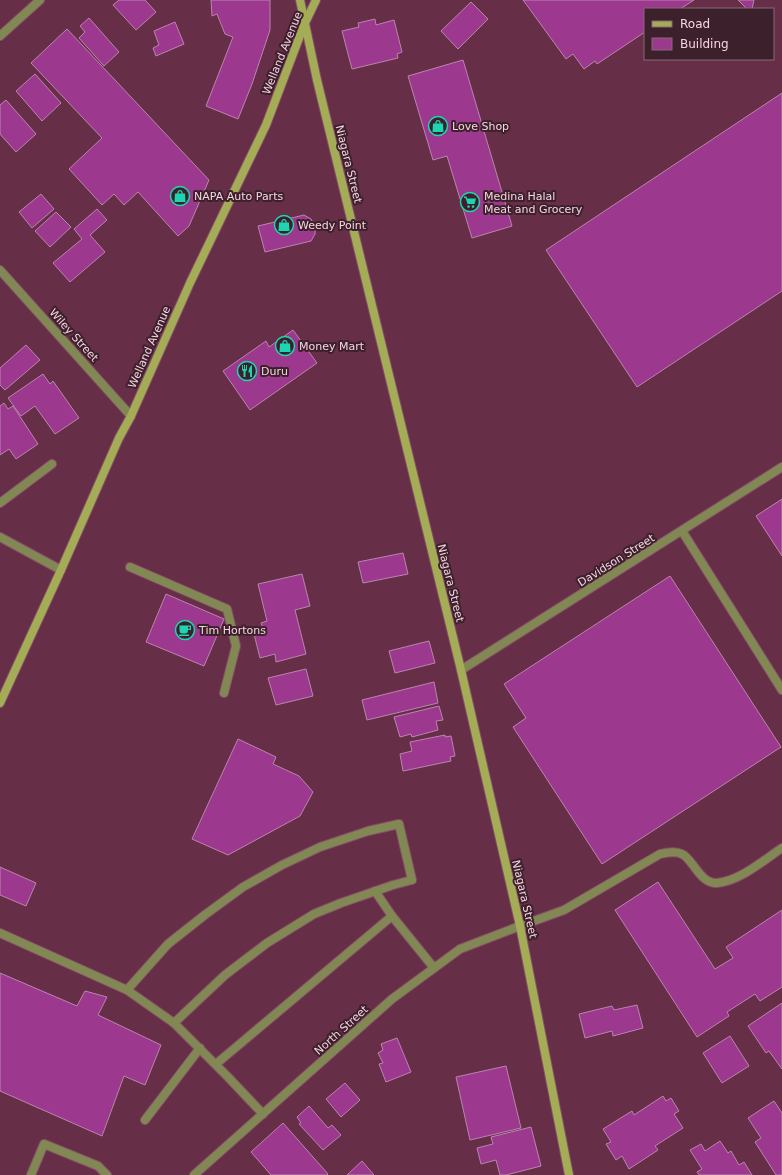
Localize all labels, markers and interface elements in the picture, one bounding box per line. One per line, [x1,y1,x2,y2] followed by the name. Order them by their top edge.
[644,8,774,60] legend
[260,10,305,96] street label: Welland Avenue
[680,17,710,31] text: Road
[680,37,729,51] text: Building
[427,115,449,137] shop icon: Love Shop
[452,120,509,133] place label: Love Shop
[333,124,365,205] street label: Niagara Street
[169,185,191,207] shop icon: NAPA Auto Parts
[194,190,283,203] place label: NAPA Auto Parts
[484,190,583,216] place label: Medina Halal Meat and Grocery
[459,191,481,213] supermarket icon: Medina Halal Meat and Grocery
[273,214,295,236] shop icon: Weedy Point
[298,219,367,232] place label: Weedy Point
[126,304,173,390] street label: Welland Avenue
[46,306,101,365] street label: Wiley Street
[274,335,296,357] shop icon: Money Mart
[299,340,365,353] place label: Money Mart
[236,360,258,382] restaurant icon: Duru
[261,365,288,378] place label: Duru
[575,531,658,589] street label: Davidson Street
[435,543,467,624] street label: Niagara Street
[174,619,196,641] cafe icon: Tim Hortons
[198,624,266,637] place label: Tim Hortons
[509,859,540,940] street label: Niagara Street
[312,1002,371,1058] street label: North Street

